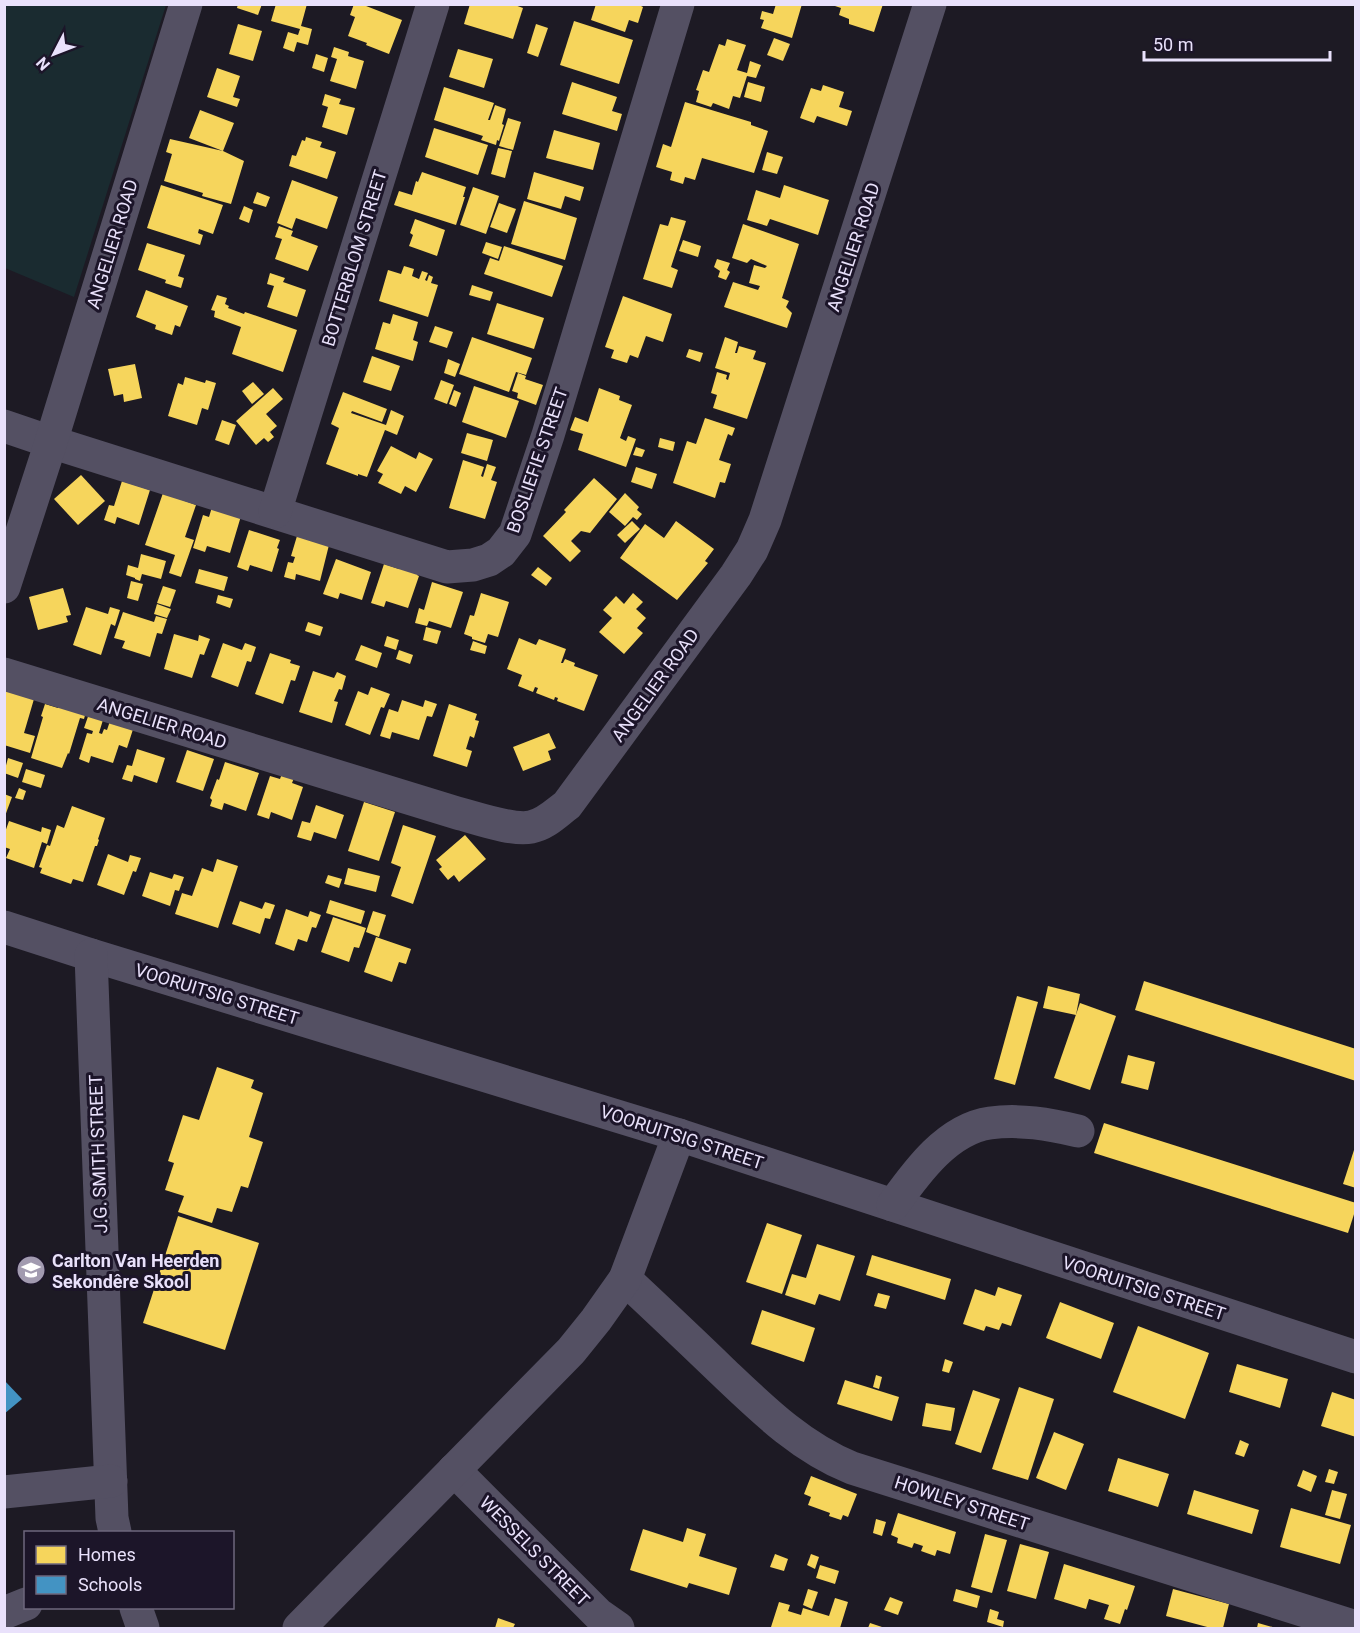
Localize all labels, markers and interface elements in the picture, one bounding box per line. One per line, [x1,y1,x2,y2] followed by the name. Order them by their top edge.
[24,24,84,84] north arrow
[1144,24,1330,62] scale bar
[1153,34,1193,55] text: 50 m
[32,53,54,74] text: N
[317,167,391,349] street label: BOTTERBLOM STREET
[82,177,142,311] street label: ANGELIER ROAD
[822,180,884,314] street label: ANGELIER ROAD
[502,384,572,536] street label: BOSLIEFIE STREET
[607,625,703,745] street label: ANGELIER ROAD
[95,693,229,753] street label: ANGELIER ROAD
[132,959,302,1029] street label: VOORUITSIG STREET
[85,1074,111,1234] street label: J.G. SMITH STREET
[598,1101,766,1173] street label: VOORUITSIG STREET
[52,1250,219,1292] place label: Carlton Van Heerden Sekondêre Skool
[1060,1252,1228,1324] street label: VOORUITSIG STREET
[15,1254,47,1286] school or university icon: Carlton Van Heerden Sekondêre Skool
[892,1471,1032,1535] street label: HOWLEY STREET
[476,1492,594,1610] street label: WESSELS STREET
[24,1531,234,1609] legend
[78,1544,136,1565] text: Homes
[78,1574,142,1595] text: Schools

